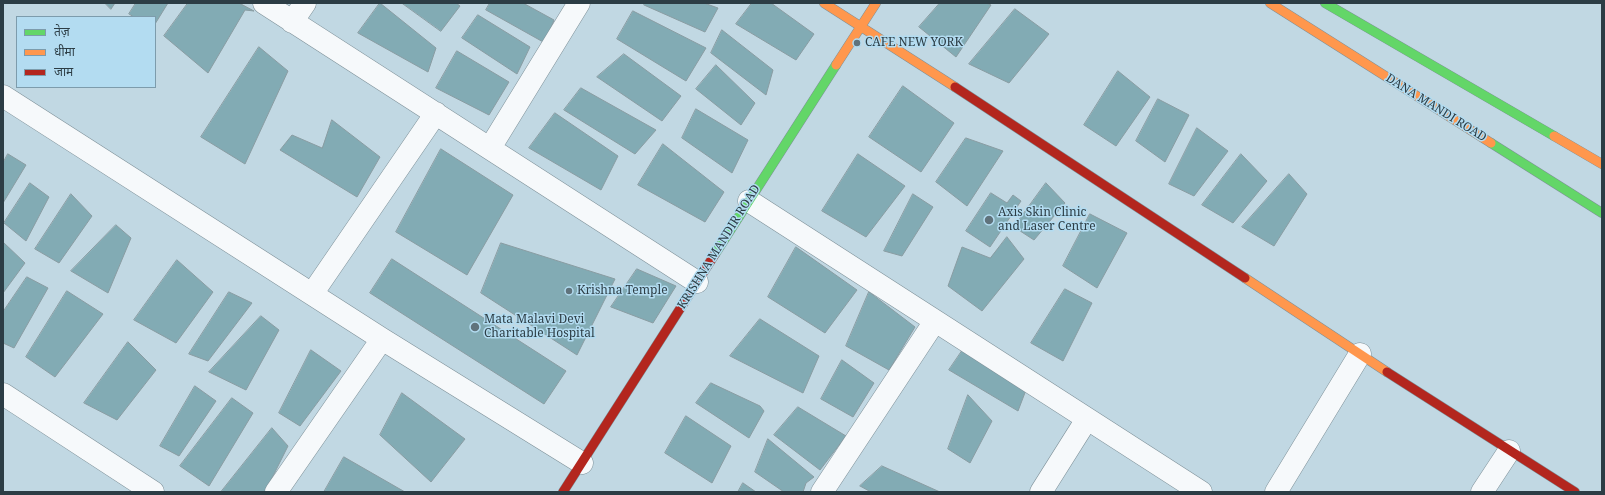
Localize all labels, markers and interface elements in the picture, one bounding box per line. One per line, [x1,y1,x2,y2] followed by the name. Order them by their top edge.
[16,16,156,88] legend
[54,23,70,40] text: तेज़
[865,36,963,50] place label: CAFE NEW YORK
[852,38,862,48] marker: CAFE NEW YORK
[54,43,75,60] text: धीमा
[54,63,73,80] text: जाम
[1383,71,1489,145] street label: DANA MANDI ROAD
[675,182,763,312] street label: KRISHNA MANDIR ROAD
[998,206,1096,234] place label: Axis Skin Clinic and Laser Centre
[983,214,995,226] marker: Axis Skin Clinic and Laser Centre
[577,284,668,298] place label: Krishna Temple
[564,286,574,296] marker: Krishna Temple
[484,313,595,341] place label: Mata Malavi Devi Charitable Hospital
[469,321,481,333] marker: Mata Malavi Devi Charitable Hospital

